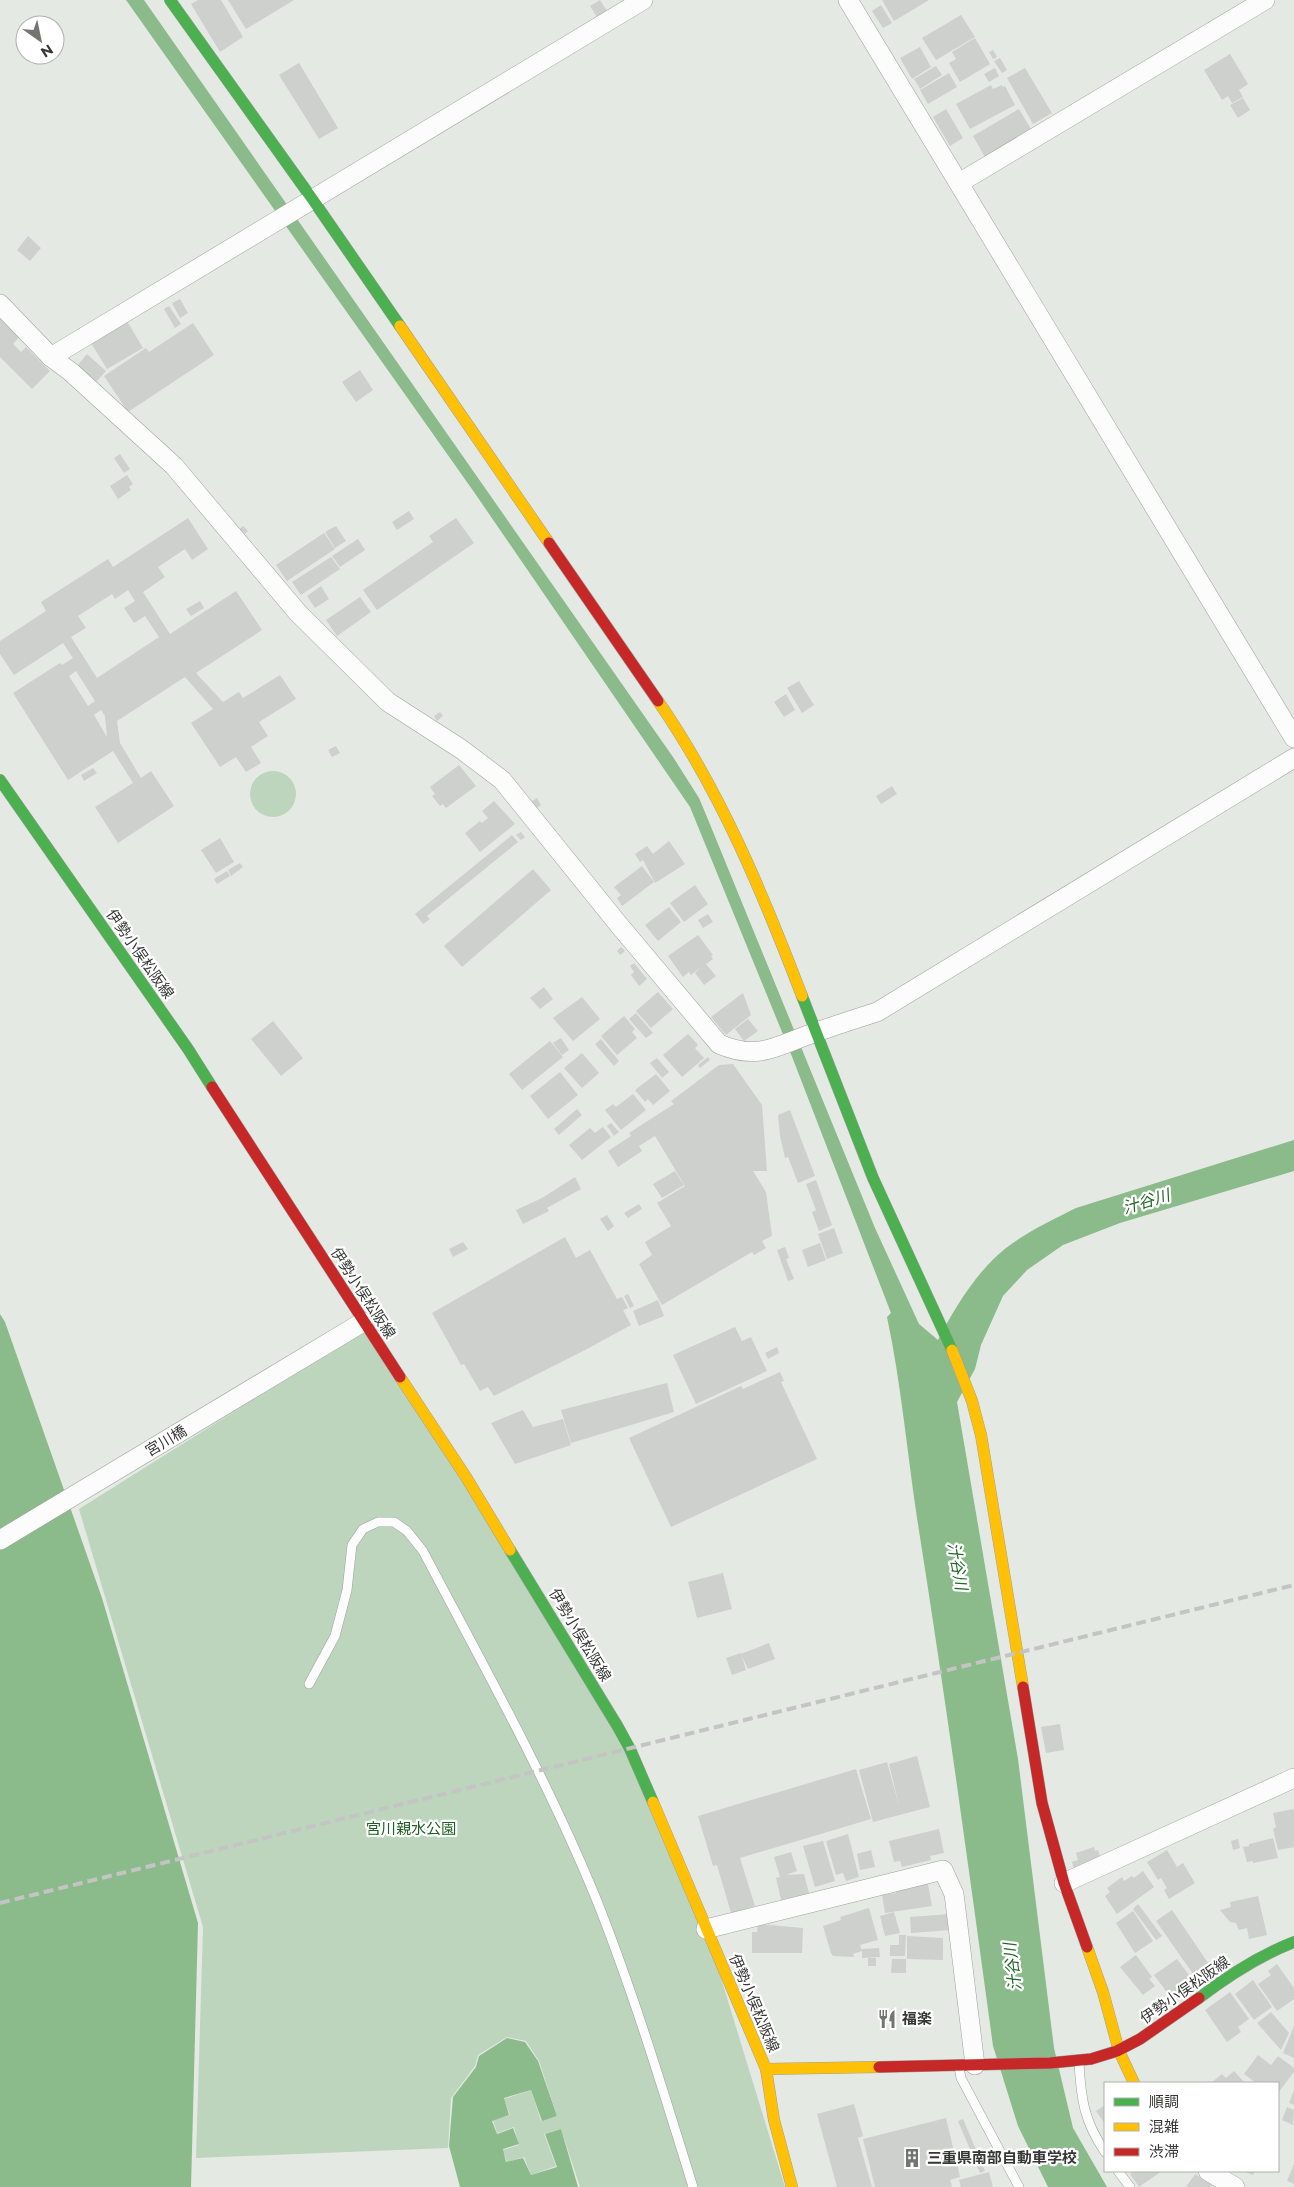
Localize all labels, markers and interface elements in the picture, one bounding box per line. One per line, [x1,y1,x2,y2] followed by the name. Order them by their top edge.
[15,15,65,65] north arrow
[37,40,57,62] text: N
[103,905,178,1002] street label: 伊勢小俣松阪線
[1120,1185,1174,1218] water label: 汁谷川
[327,1244,400,1342] street label: 伊勢小俣松阪線
[142,1421,190,1460] street label: 宮川橋
[944,1541,971,1593] water label: 汁谷川
[545,1585,616,1685] street label: 伊勢小俣松阪線
[366,1819,456,1838] park label: 宮川親水公園
[1000,1940,1025,1992] water label: 汁谷川
[725,1951,784,2055] street label: 伊勢小俣松阪線
[1136,1952,1233,2027] street label: 伊勢小俣松阪線
[876,2008,898,2030] restaurant icon: 福楽
[901,2009,932,2028] place label: 福楽
[1104,2082,1279,2172] legend
[1149,2092,1179,2111] text: 順調
[1149,2117,1179,2136] text: 混雑
[1149,2142,1179,2161] text: 渋滞
[901,2147,923,2169] building icon: 三重県南部自動車学校
[927,2148,1077,2167] place label: 三重県南部自動車学校

